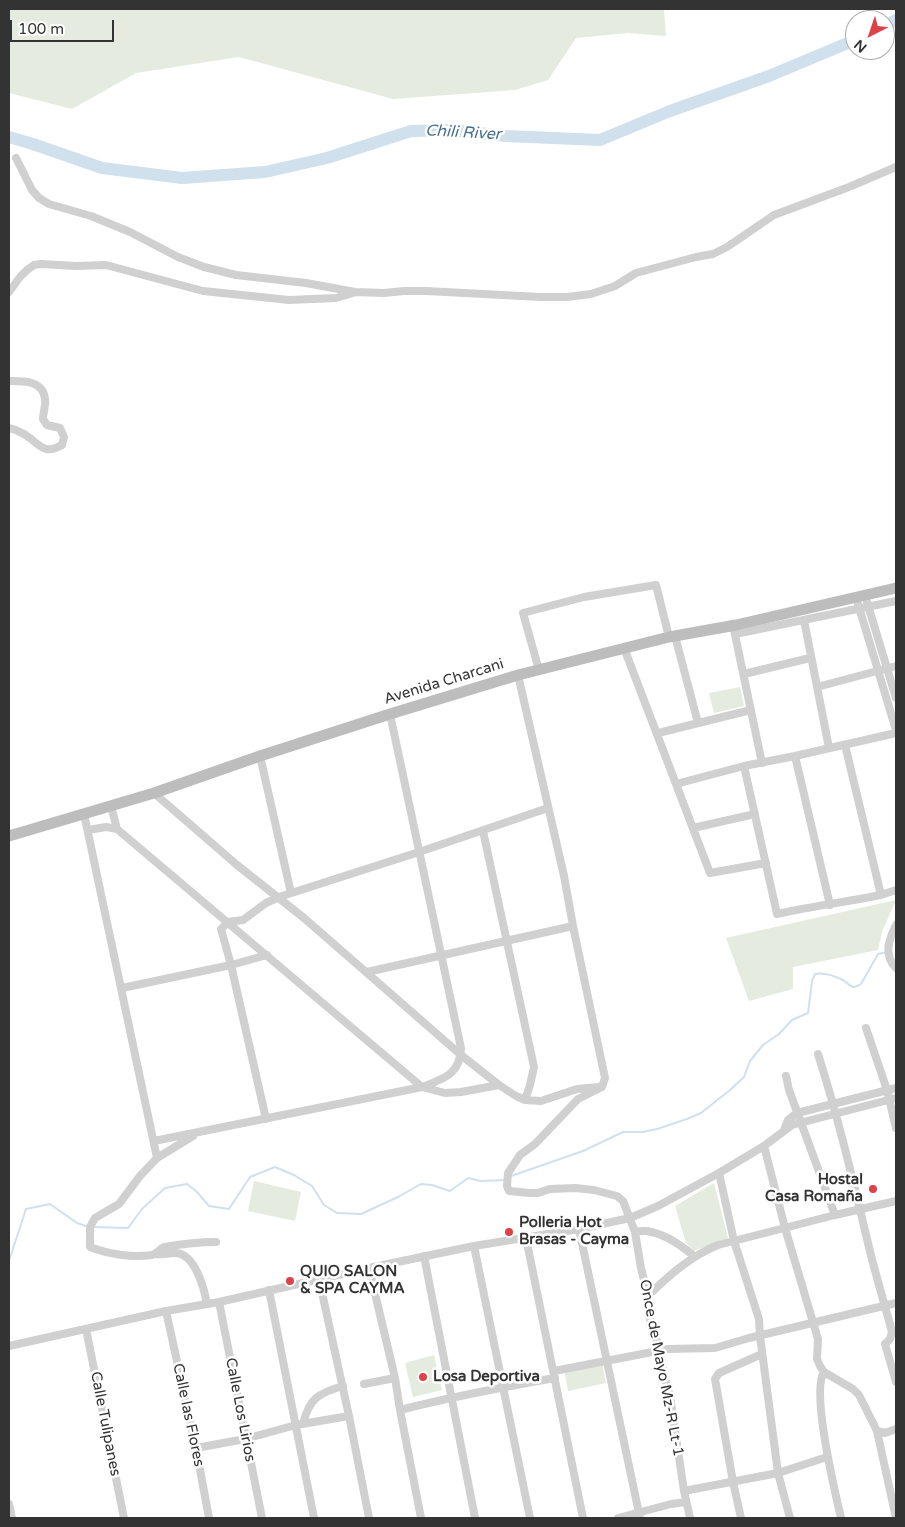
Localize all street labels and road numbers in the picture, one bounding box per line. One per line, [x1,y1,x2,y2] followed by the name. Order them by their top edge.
[382,655,506,709] street label: Avenida Charcani
[635,1278,687,1458] street label: Once de Mayo Mz-R Lt-1
[221,1356,259,1464] street label: Calle Los Lirios
[168,1362,208,1468] street label: Calle las Flores
[86,1370,124,1478] street label: Calle Tulipanes

